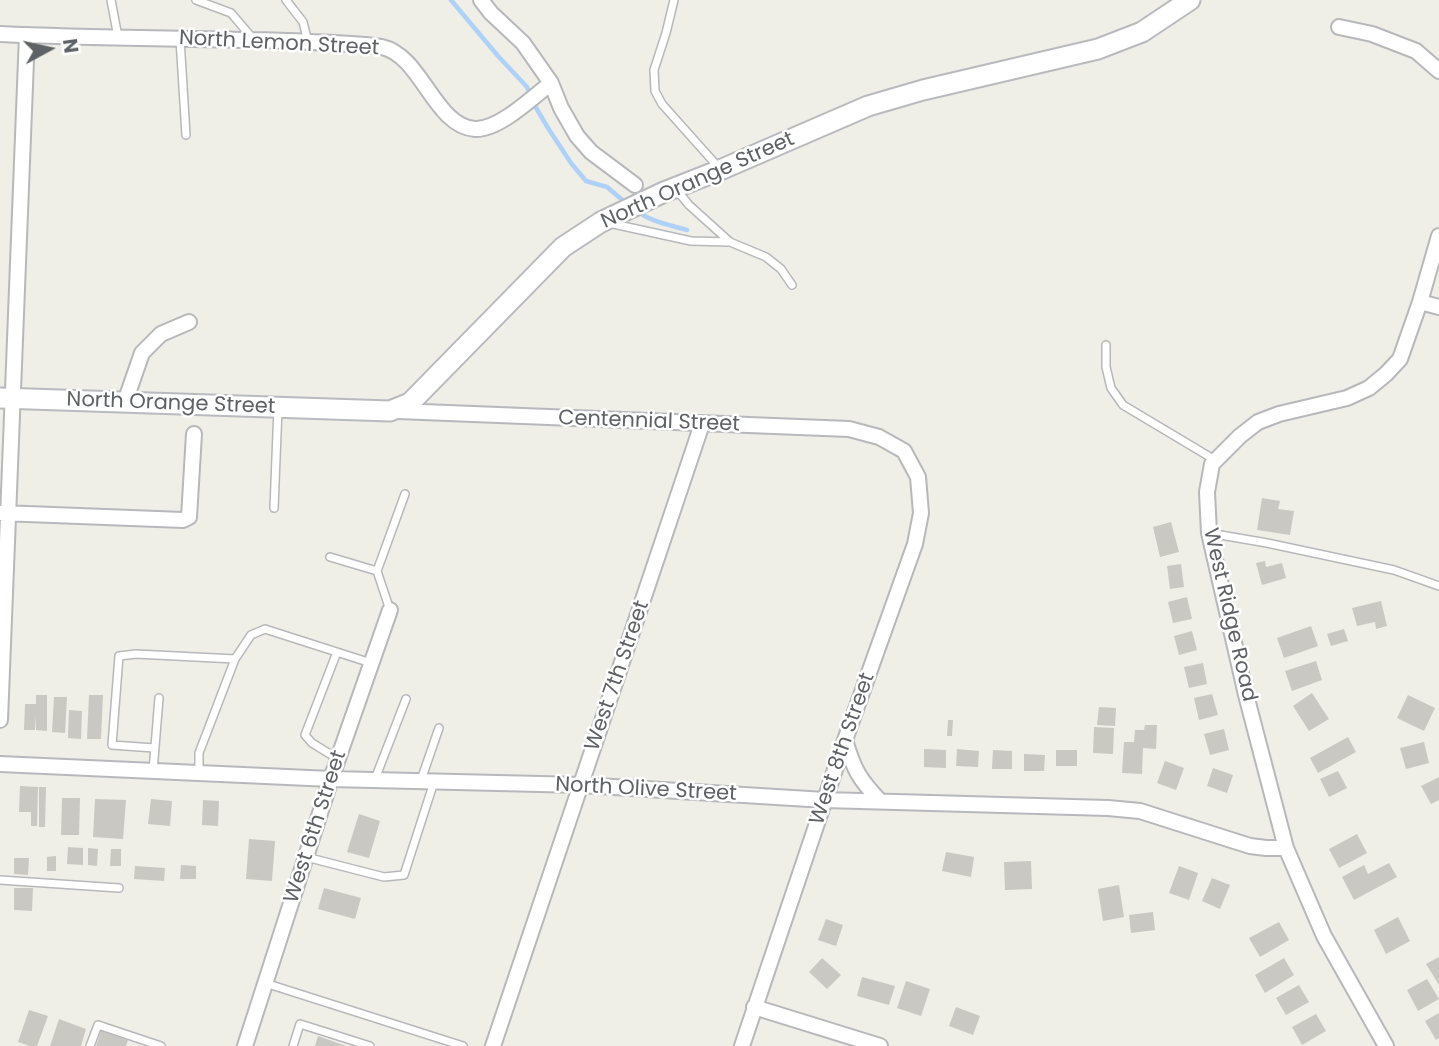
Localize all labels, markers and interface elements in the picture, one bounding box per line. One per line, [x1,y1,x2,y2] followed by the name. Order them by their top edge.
[14,14,84,84] north arrow
[178,26,380,62] street label: North Lemon Street
[56,37,85,55] text: N
[597,127,799,235] street label: North Orange Street
[66,388,276,420] street label: North Orange Street
[558,406,740,438] street label: Centennial Street
[1197,526,1261,704] street label: West Ridge Road
[580,597,656,755] street label: West 7th Street
[805,670,881,828] street label: West 8th Street
[279,747,353,907] street label: West 6th Street
[555,773,737,807] street label: North Olive Street

